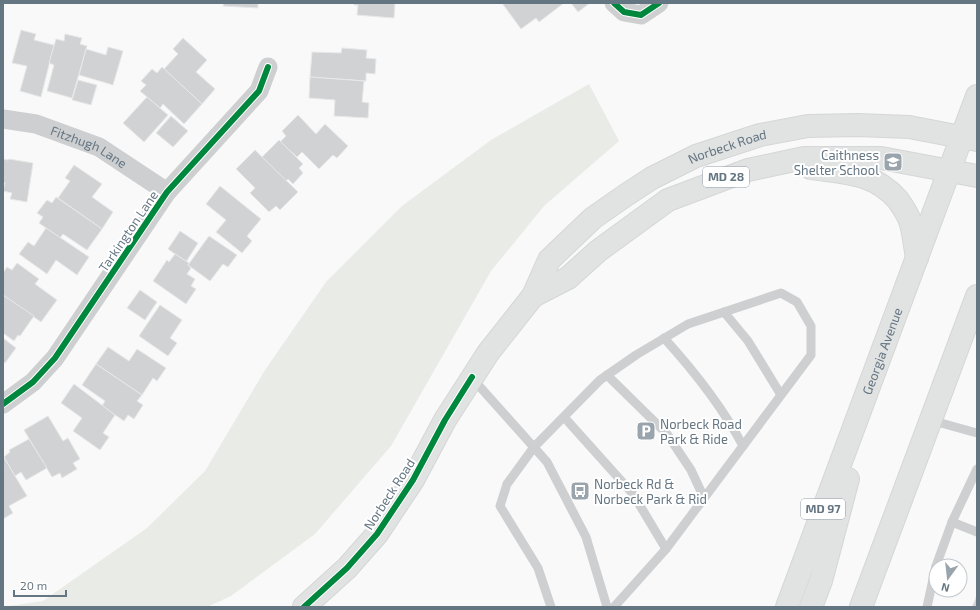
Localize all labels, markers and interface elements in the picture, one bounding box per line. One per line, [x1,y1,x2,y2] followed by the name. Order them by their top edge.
[48,122,130,171] street label: Fitzhugh Lane
[685,126,768,167] street label: Norbeck Road
[794,147,879,178] place label: Caithness Shelter School
[882,151,904,173] school or university icon: Caithness Shelter School
[703,167,749,187] road number: MD 28
[95,187,161,275] street label: Tarkington Lane
[859,305,906,397] street label: Georgia Avenue
[660,416,742,447] place label: Norbeck Road Park & Ride
[635,420,657,442] parking icon: Norbeck Road Park & Ride
[360,455,418,533] street label: Norbeck Road
[594,476,707,507] place label: Norbeck Rd & Norbeck Park & Rid
[569,480,591,502] bus stop icon: Norbeck Rd & Norbeck Park & Rid
[801,499,845,519] road number: MD 97
[928,558,968,598] north arrow
[14,572,66,598] scale bar
[20,578,47,592] text: 20 m
[940,581,951,595] text: N

